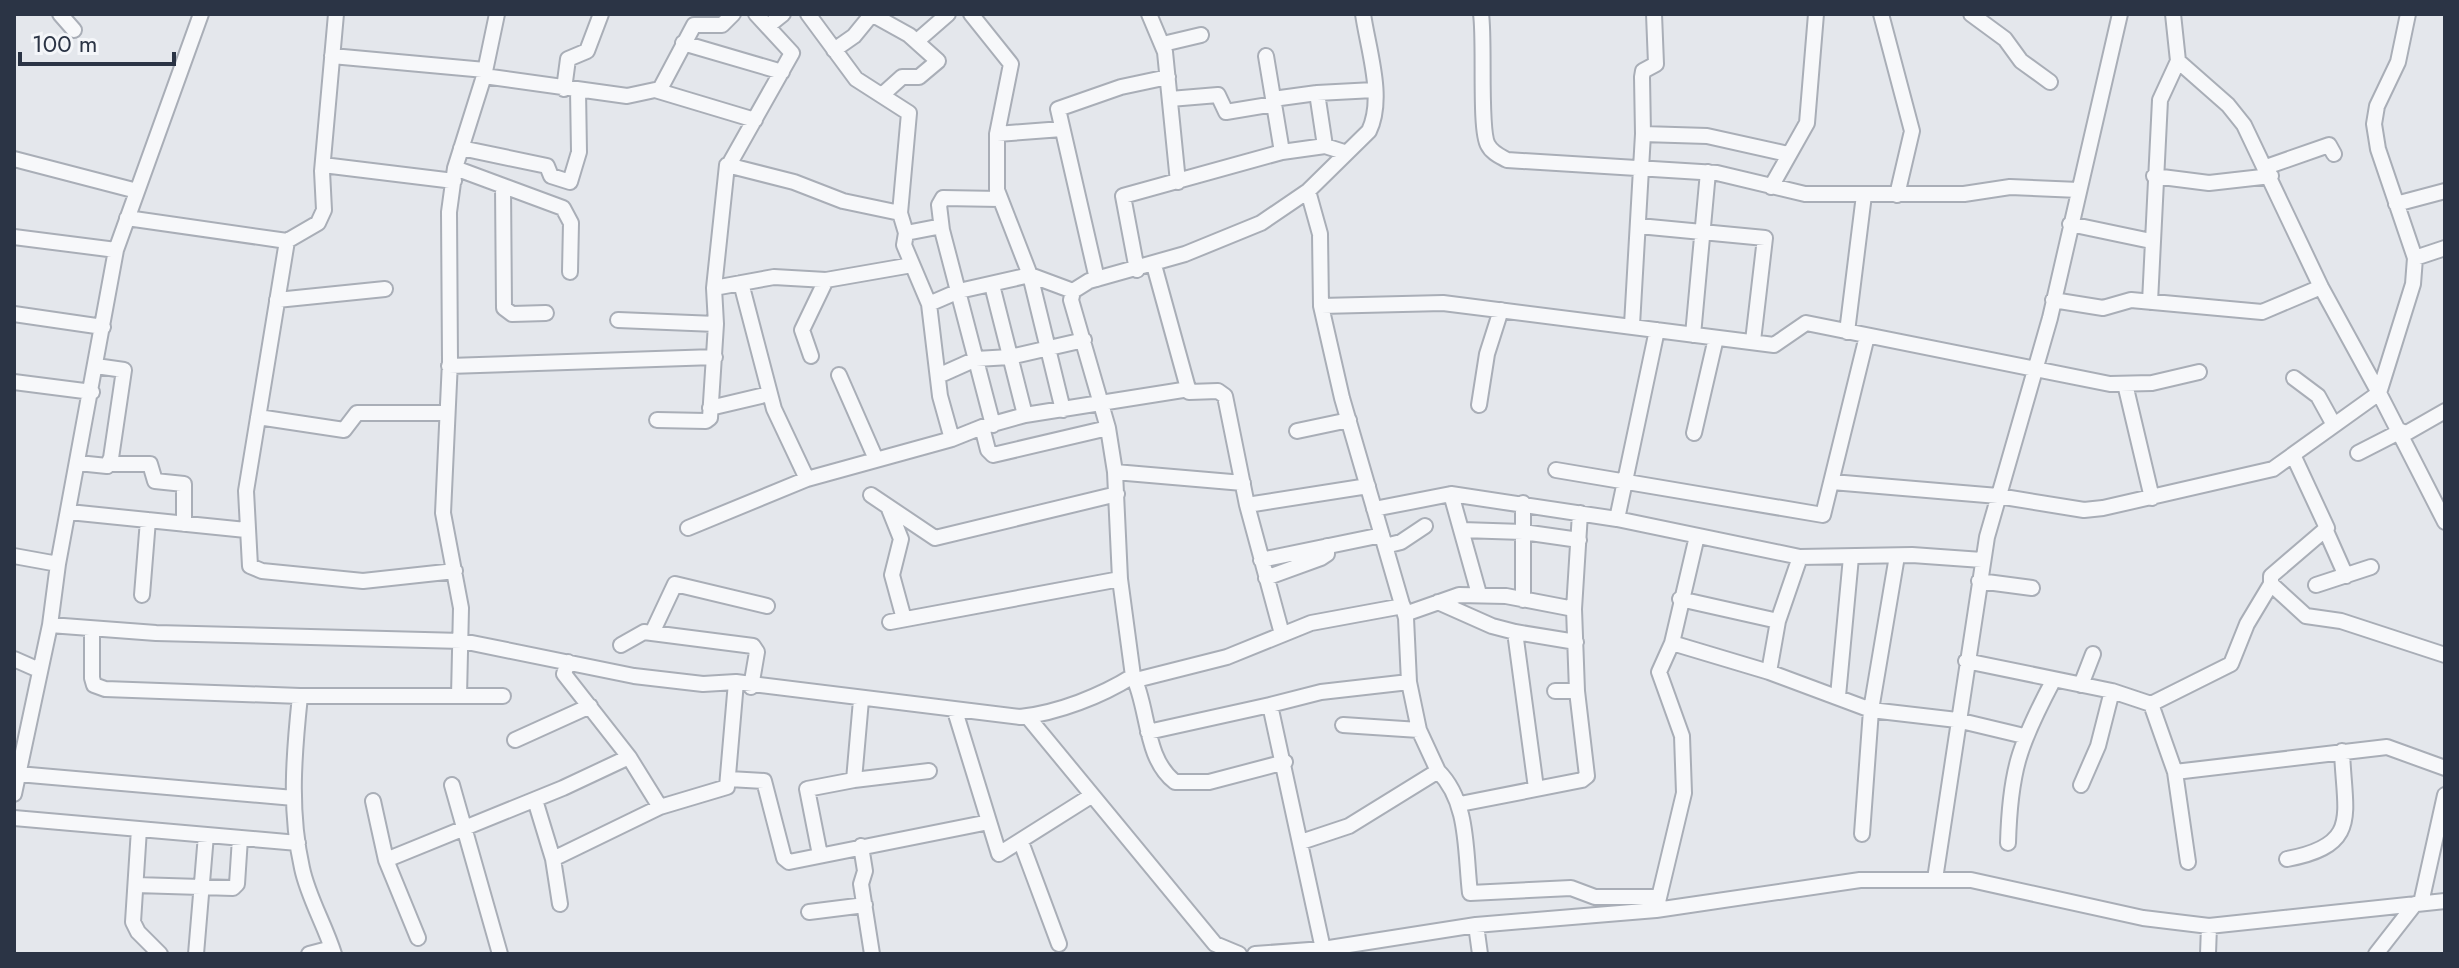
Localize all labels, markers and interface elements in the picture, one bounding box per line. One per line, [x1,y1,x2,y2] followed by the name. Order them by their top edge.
[20,16,174,66] scale bar
[32,26,98,61] text: 100 m

